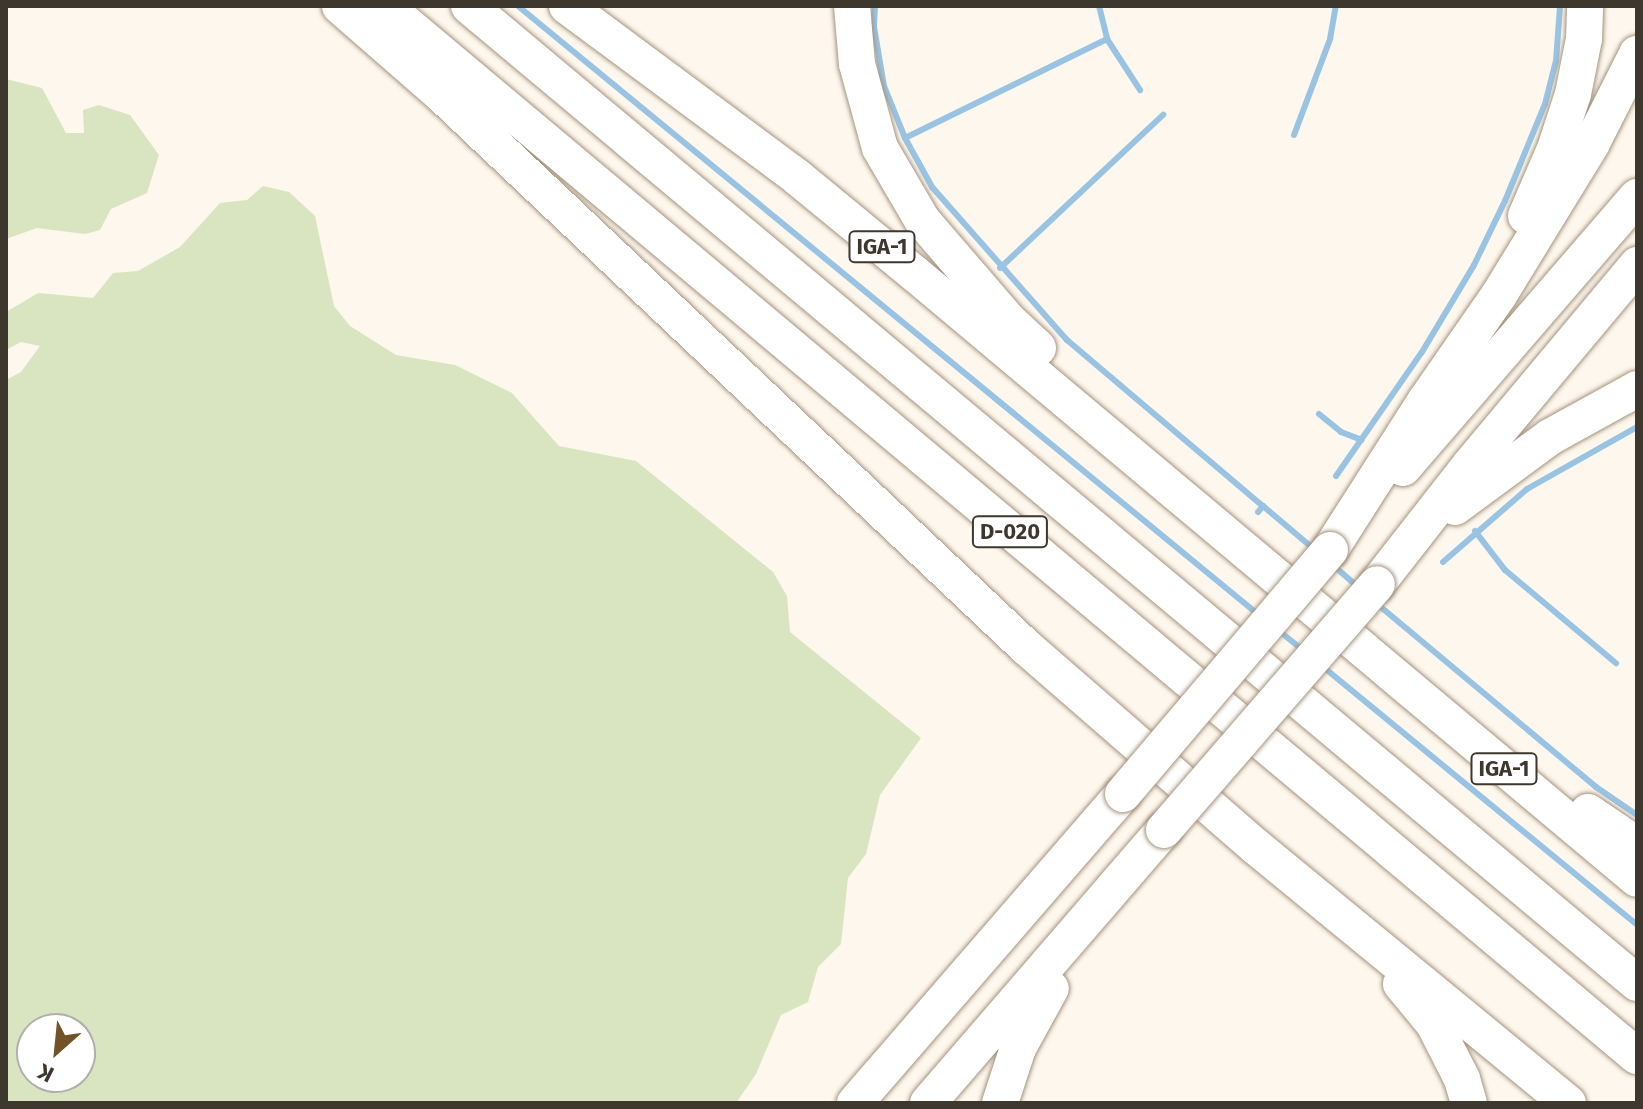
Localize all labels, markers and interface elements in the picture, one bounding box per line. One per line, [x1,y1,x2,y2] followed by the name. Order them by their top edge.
[848,229,916,265] road number: IGA-1
[970,514,1050,550] road number: D-020
[1470,751,1538,787] road number: IGA-1
[16,1013,96,1093] north arrow
[33,1058,58,1088] text: K

